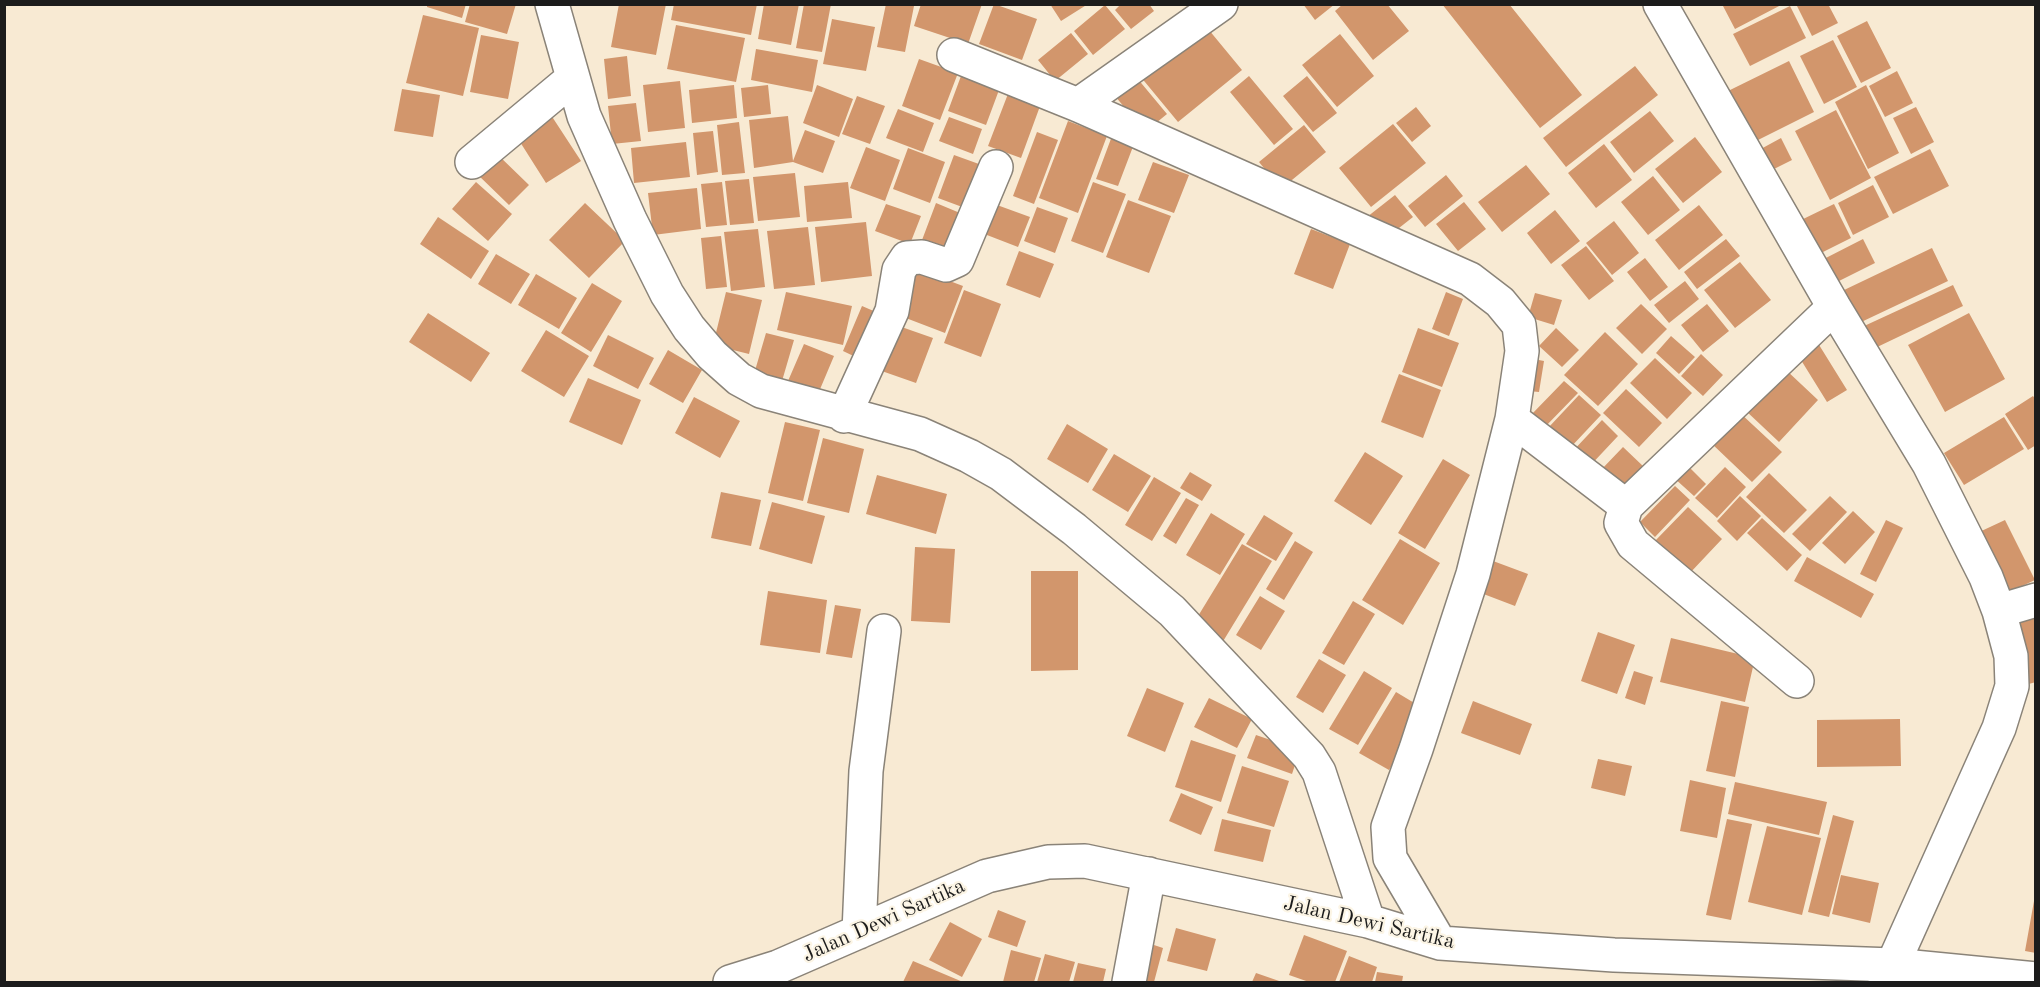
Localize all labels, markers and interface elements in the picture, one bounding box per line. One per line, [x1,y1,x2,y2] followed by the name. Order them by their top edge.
[799,874,969,968] street label: Jalan Dewi Sartika
[1281,891,1457,955] street label: Jalan Dewi Sartika

